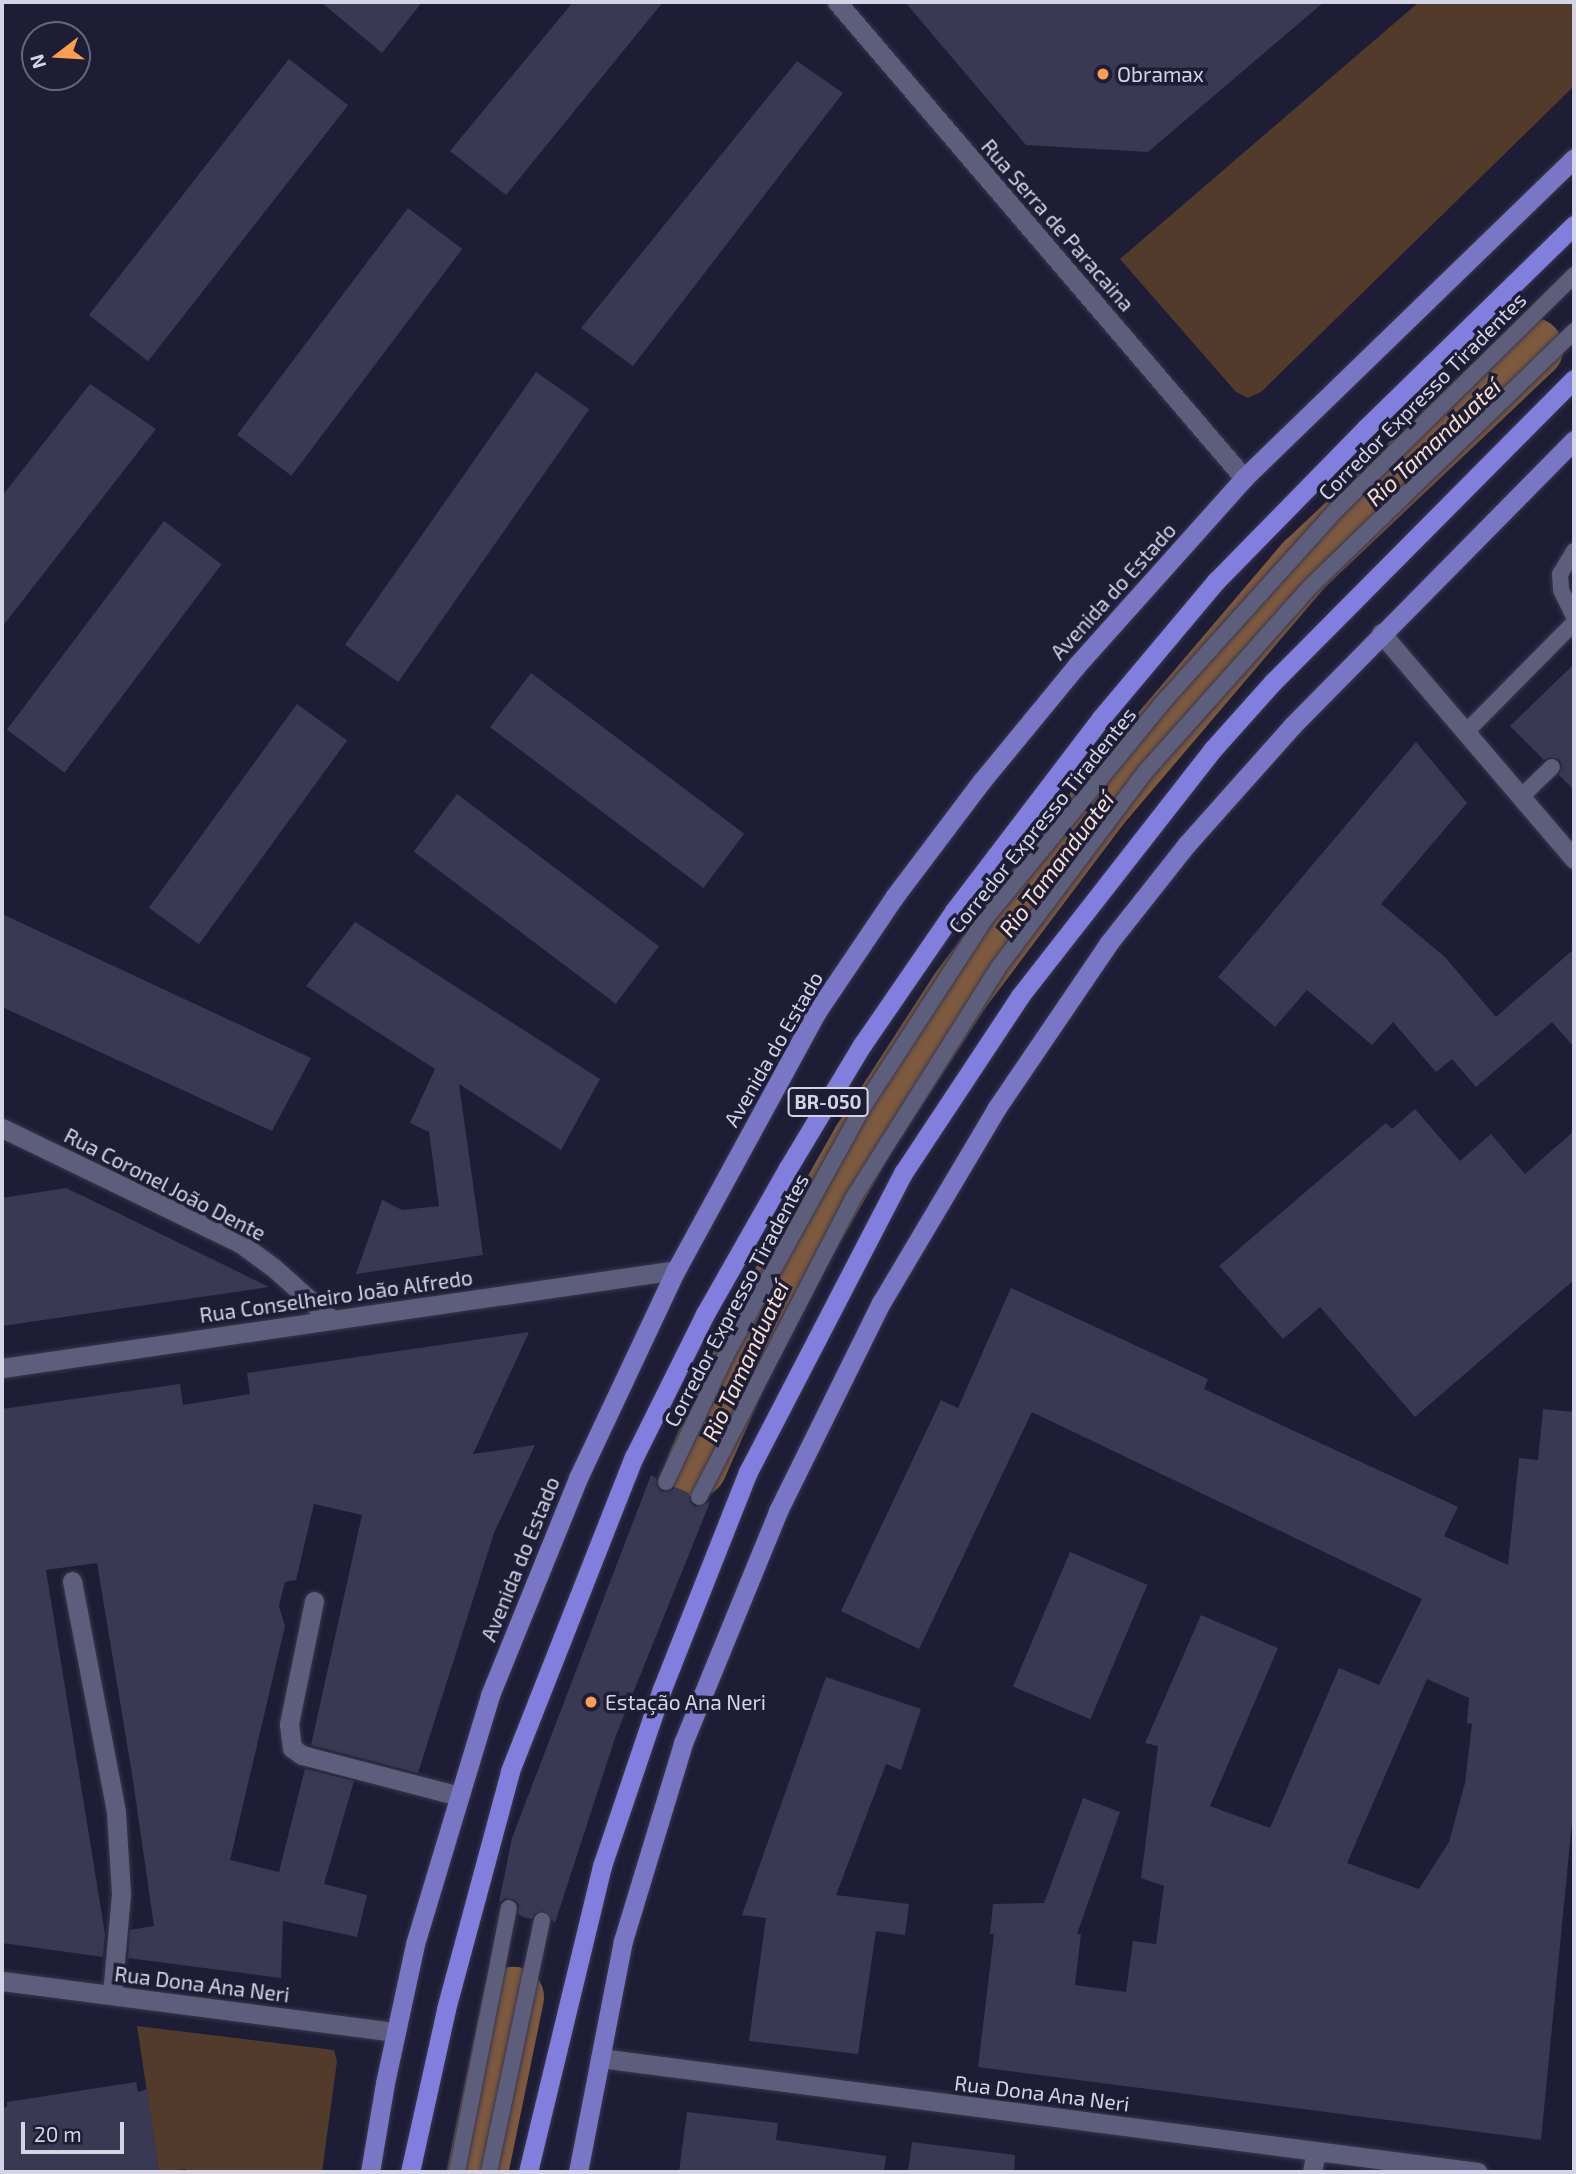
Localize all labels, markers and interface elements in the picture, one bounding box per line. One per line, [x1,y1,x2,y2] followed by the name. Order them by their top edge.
[21,21,91,91] north arrow
[24,52,50,72] text: N
[1117,61,1204,87] place label: Obramax
[1095,66,1111,82] marker: Obramax
[976,134,1140,316] street label: Rua Serra de Paracaina
[1313,287,1531,505] street label: Corredor Expresso Tiradentes
[1360,372,1506,512] water label: Rio Tamanduateí
[1045,517,1181,665] street label: Avenida do Estado
[943,702,1141,938] street label: Corredor Expresso Tiradentes
[992,786,1120,942] water label: Rio Tamanduateí
[718,967,828,1131] street label: Avenida do Estado
[786,1086,870,1118] road number: BR-050
[60,1122,270,1246] street label: Rua Coronel João Dente
[658,1169,814,1431] street label: Corredor Expresso Tiradentes
[197,1264,475,1328] street label: Rua Conselheiro João Alfredo
[696,1276,794,1446] water label: Rio Tamanduateí
[476,1473,564,1645] street label: Avenida do Estado
[605,1689,767,1715] place label: Estação Ana Neri
[583,1694,599,1710] marker: Estação Ana Neri
[113,1961,291,2007] street label: Rua Dona Ana Neri
[953,2070,1131,2116] street label: Rua Dona Ana Neri
[24,2108,128,2152] scale bar
[34,2121,82,2146] text: 20 m

